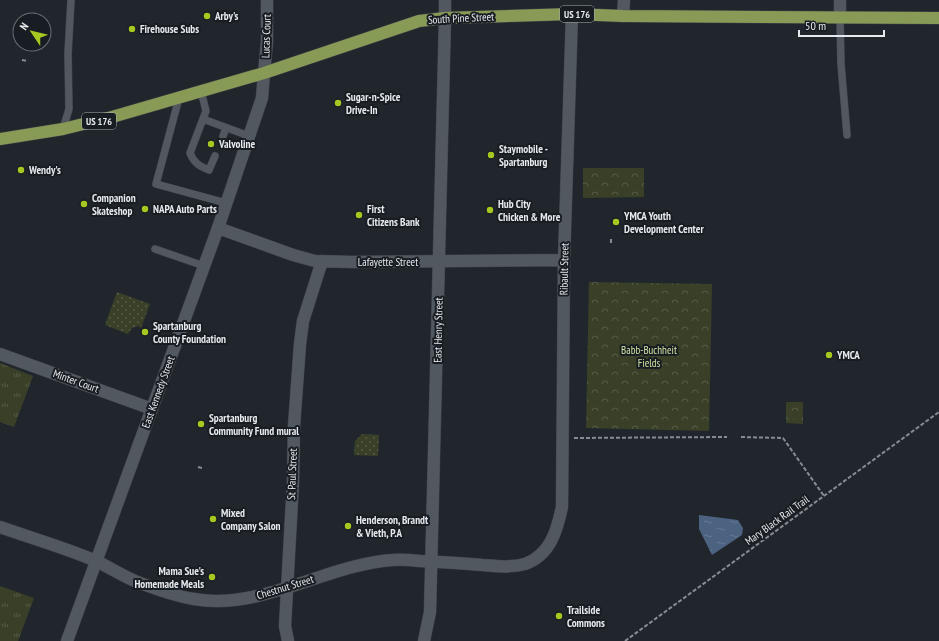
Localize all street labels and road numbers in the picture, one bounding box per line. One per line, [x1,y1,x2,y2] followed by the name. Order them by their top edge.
[560,6,594,22] road number: US 176
[428,9,494,27] street label: South Pine Street
[258,14,274,58] street label: Lucas Court
[82,113,116,129] road number: US 176
[557,243,571,295] street label: Ribault Street
[358,255,418,269] street label: Lafayette Street
[430,297,446,363] street label: East Henry Street
[138,354,178,430] street label: East Kennedy Street
[51,366,101,396] street label: Minter Court
[284,448,300,500] street label: St Paul Street
[742,492,812,548] street label: Mary Black Rail Trail
[255,572,315,602] street label: Chestnut Street

